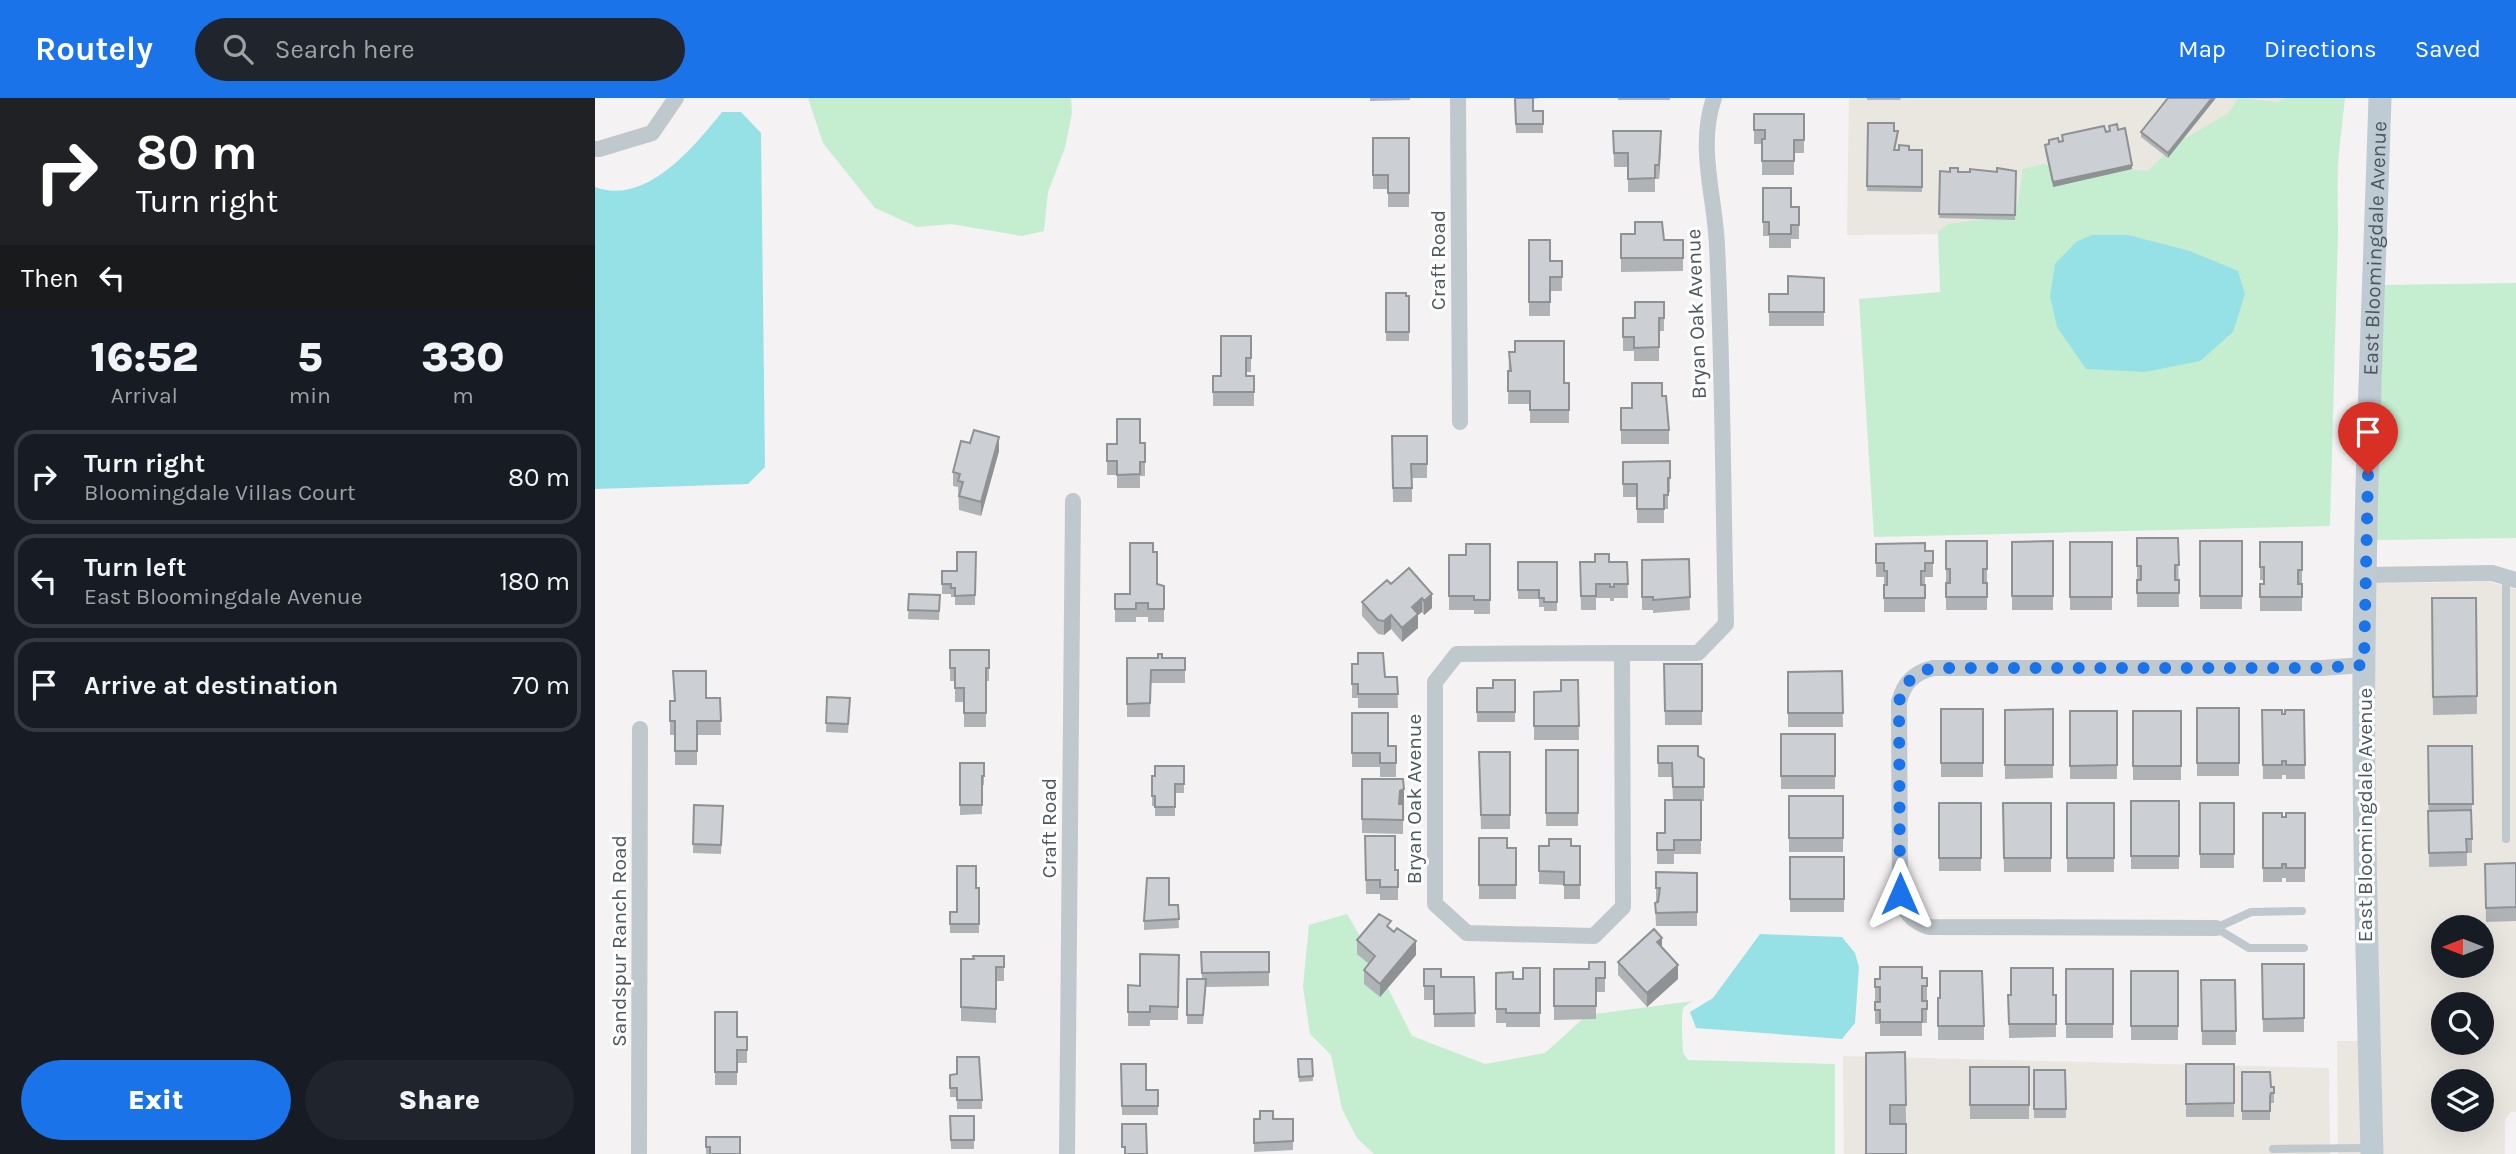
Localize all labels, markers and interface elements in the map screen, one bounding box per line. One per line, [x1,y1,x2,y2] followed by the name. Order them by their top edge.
[195,18,685,81] search box
[35,30,153,68] text: Routely
[219,30,257,68] icon: search
[275,34,415,65] text: Search here
[2178,35,2226,63] text: Map
[2264,35,2377,63] text: Directions
[2415,35,2481,63] text: Saved
[2358,121,2391,376] street label: East Bloomingdale Avenue
[136,124,258,181] text: 80 m
[21,126,112,217] icon: right
[136,183,278,220] text: Turn right
[1426,210,1450,310] street label: Craft Road
[1681,228,1711,400] street label: Bryan Oak Avenue
[93,259,131,297] icon: left
[21,263,79,294] text: Then
[90,332,198,382] text: 16:52
[297,332,322,382] text: 5
[421,332,505,382] text: 330
[111,382,178,409] text: Arrival
[289,382,331,409] text: min
[452,382,474,409] text: m
[2338,402,2398,474] pin
[2349,413,2387,451] icon: arrive
[84,448,205,479] text: Turn right
[25,458,63,496] icon: right
[508,462,570,493] text: 80 m
[84,479,356,506] text: Bloomingdale Villas Court
[84,552,186,583] text: Turn left
[25,562,63,600] icon: left
[500,566,570,597] text: 180 m
[84,583,363,610] text: East Bloomingdale Avenue
[25,666,63,704] icon: arrive
[84,670,338,701] text: Arrive at destination
[512,670,570,701] text: 70 m
[2353,688,2377,942] street label: East Bloomingdale Avenue
[1402,714,1426,884] street label: Bryan Oak Avenue
[1037,778,1061,878] street label: Craft Road
[607,835,631,1047] street label: Sandspur Ranch Road
[1863,857,1937,931] position arrow
[2431,915,2494,978] north arrow
[2431,915,2494,1132] map controls
[2431,992,2494,1055] button: search
[21,1060,291,1140] button: Exit
[305,1060,574,1140] button: Share
[2431,1069,2494,1132] button: layers

